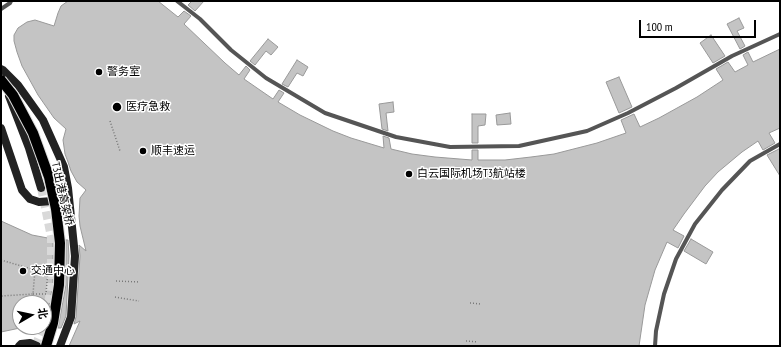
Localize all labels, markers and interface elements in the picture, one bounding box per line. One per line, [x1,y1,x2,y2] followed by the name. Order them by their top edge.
[641,12,758,38] scale bar
[646,19,673,34] text: 100 m
[107,65,140,79] place label: 警务室
[94,67,104,77] marker: 警务室
[126,100,170,114] place label: 医疗急救
[111,101,123,113] marker: 医疗急救
[151,144,195,158] place label: 顺丰速运
[138,146,148,156] marker: 顺丰速运
[48,161,76,227] street label: T3出港高架桥
[417,167,526,181] place label: 白云国际机场T3航站楼
[404,169,414,179] marker: 白云国际机场T3航站楼
[31,264,75,278] place label: 交通中心
[18,266,28,276] marker: 交通中心
[12,295,52,335] north arrow
[35,307,51,320] text: 北

